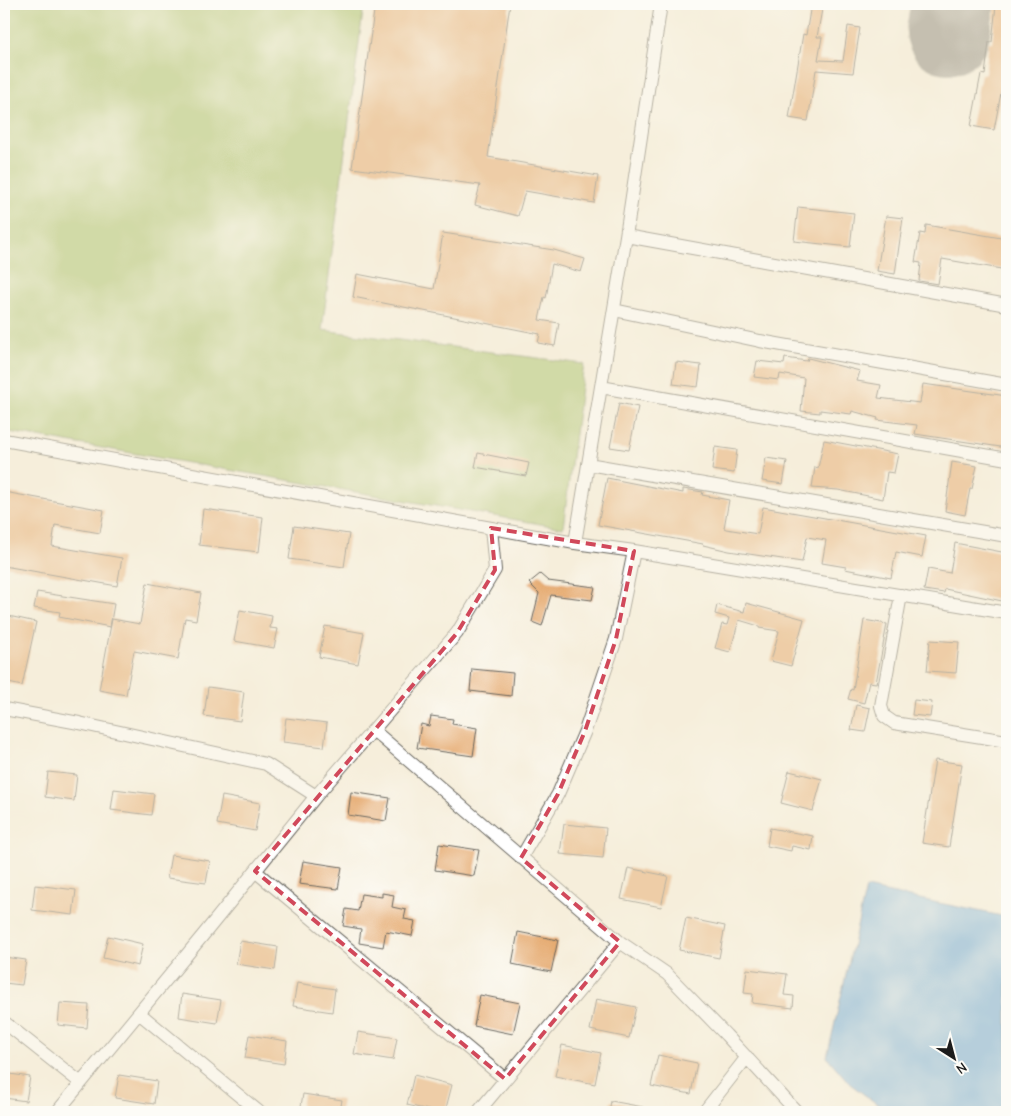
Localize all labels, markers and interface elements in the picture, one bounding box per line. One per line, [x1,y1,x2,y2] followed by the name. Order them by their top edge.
[928,1034,978,1084] north arrow
[953,1059,970,1078] text: N

